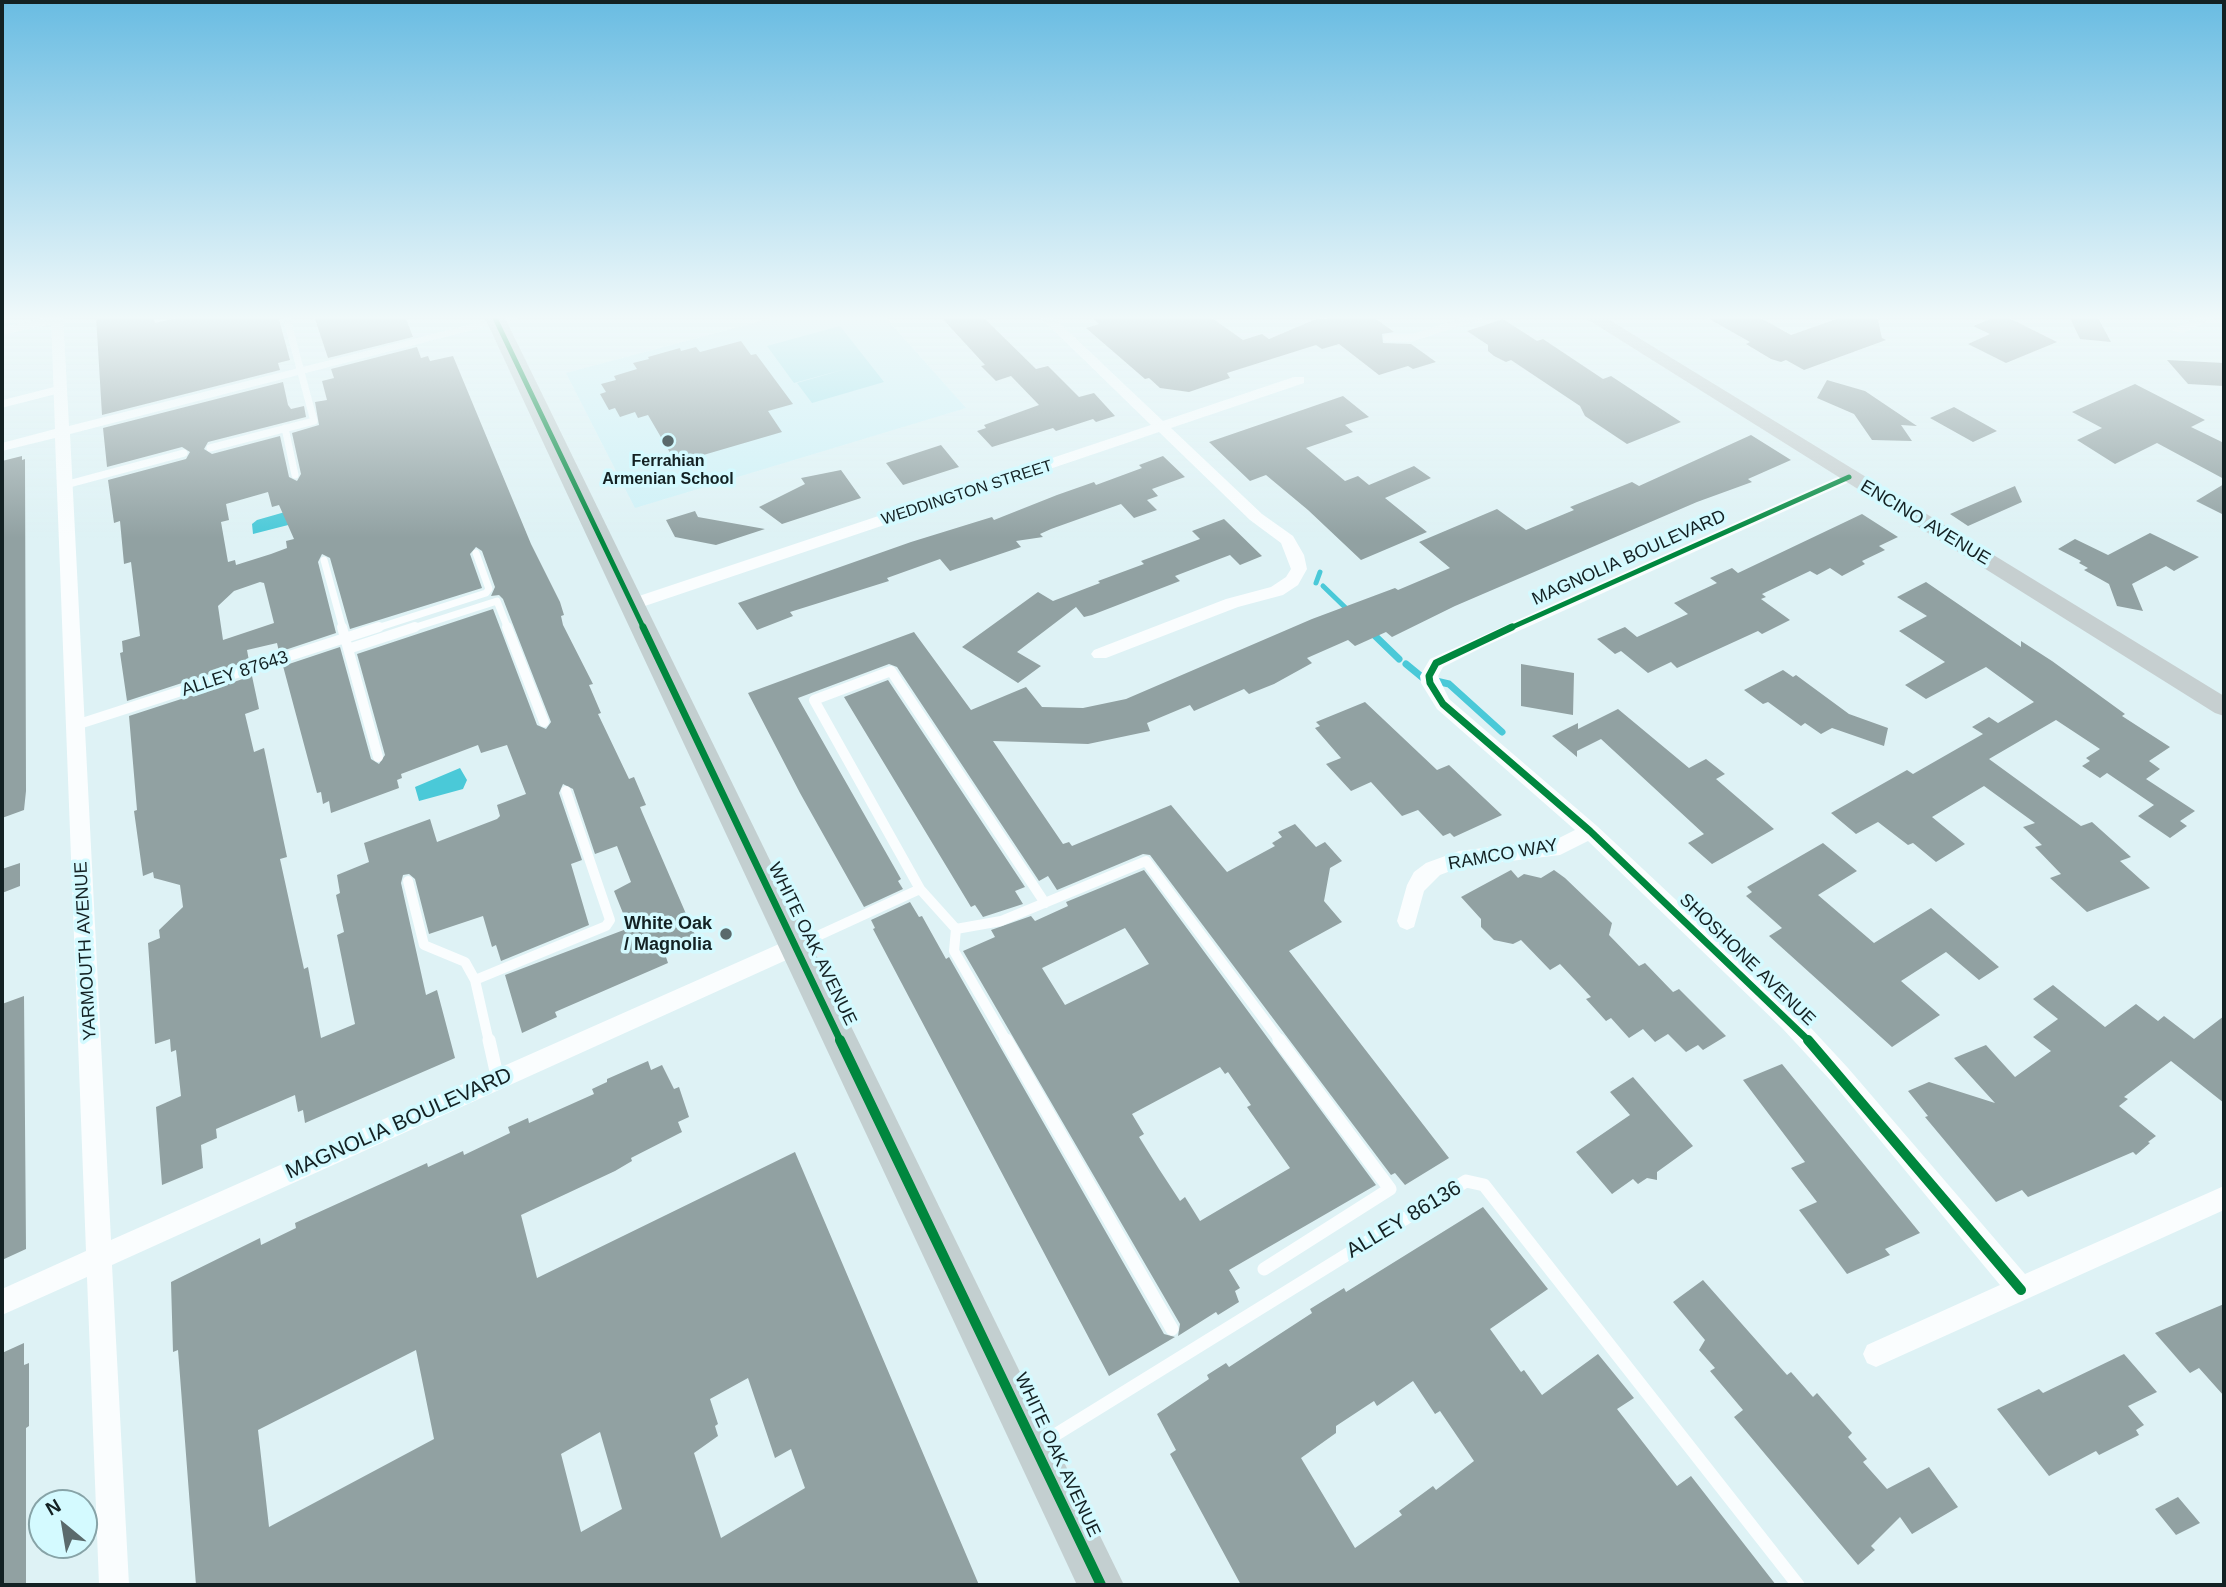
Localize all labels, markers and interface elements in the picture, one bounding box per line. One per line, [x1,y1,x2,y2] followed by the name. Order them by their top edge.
[660,433,676,449] marker: Ferrahian Armenian School
[602,452,734,490] place label: Ferrahian Armenian School
[879,456,1055,530] street label: WEDDINGTON STREET
[1856,476,1994,570] street label: ENCINO AVENUE
[1529,505,1729,611] street label: MAGNOLIA BOULEVARD
[179,647,291,701] street label: ALLEY 87643
[1446,835,1560,875] street label: RAMCO WAY
[763,859,861,1029] street label: WHITE OAK AVENUE
[71,861,101,1041] street label: YARMOUTH AVENUE
[1675,889,1819,1031] street label: SHOSHONE AVENUE
[624,913,712,956] place label: White Oak / Magnolia
[718,926,734,942] marker: White Oak / Magnolia
[282,1063,516,1185] street label: MAGNOLIA BOULEVARD
[1342,1176,1466,1264] street label: ALLEY 86136
[1009,1369,1105,1541] street label: WHITE OAK AVENUE
[28,1489,98,1559] north arrow
[42,1495,64,1520] text: N

